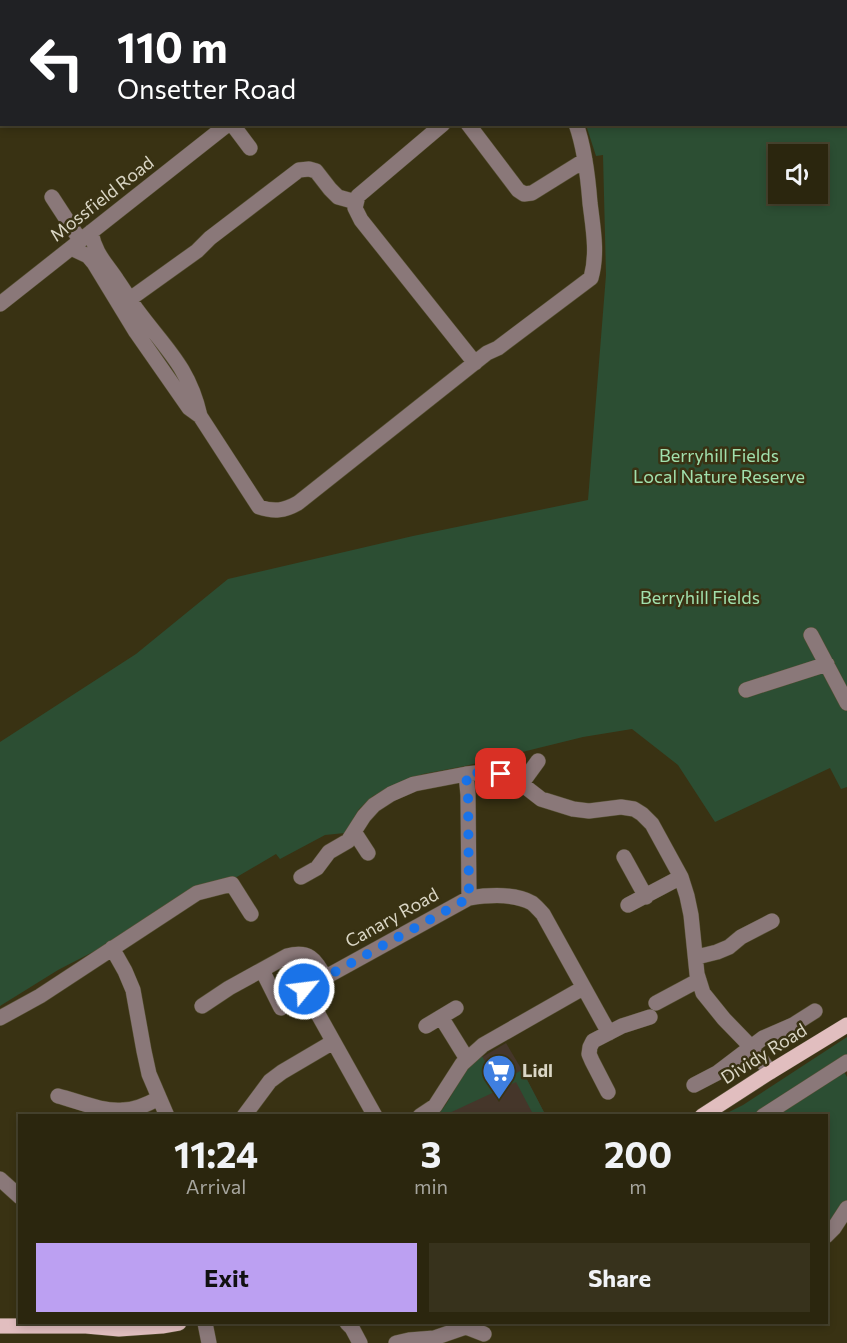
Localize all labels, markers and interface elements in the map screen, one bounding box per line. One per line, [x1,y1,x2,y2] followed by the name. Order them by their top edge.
[117,20,228,72] text: 110 m
[18,24,96,102] icon: left
[117,72,296,105] text: Onsetter Road
[768,144,828,204] map controls
[768,144,828,204] button: sound
[45,151,158,246] street label: Mossfield Road
[633,444,805,487] park label: Berryhill Fields Local Nature Reserve
[640,586,760,608] park label: Berryhill Fields
[475,748,526,799] pin
[484,757,517,790] icon: arrive
[341,882,442,952] street label: Canary Road
[272,957,336,1021] position arrow
[717,1018,810,1088] street label: Dividy Road
[481,1053,517,1100] supermarket icon: Lidl
[522,1059,553,1081] place label: Lidl
[174,1131,258,1175] text: 11:24
[421,1131,442,1175] text: 3
[604,1131,672,1175] text: 200
[186,1174,246,1198] text: Arrival
[414,1174,448,1198] text: min
[629,1174,647,1198] text: m
[36,1243,417,1312] button: Exit
[429,1243,810,1312] button: Share

